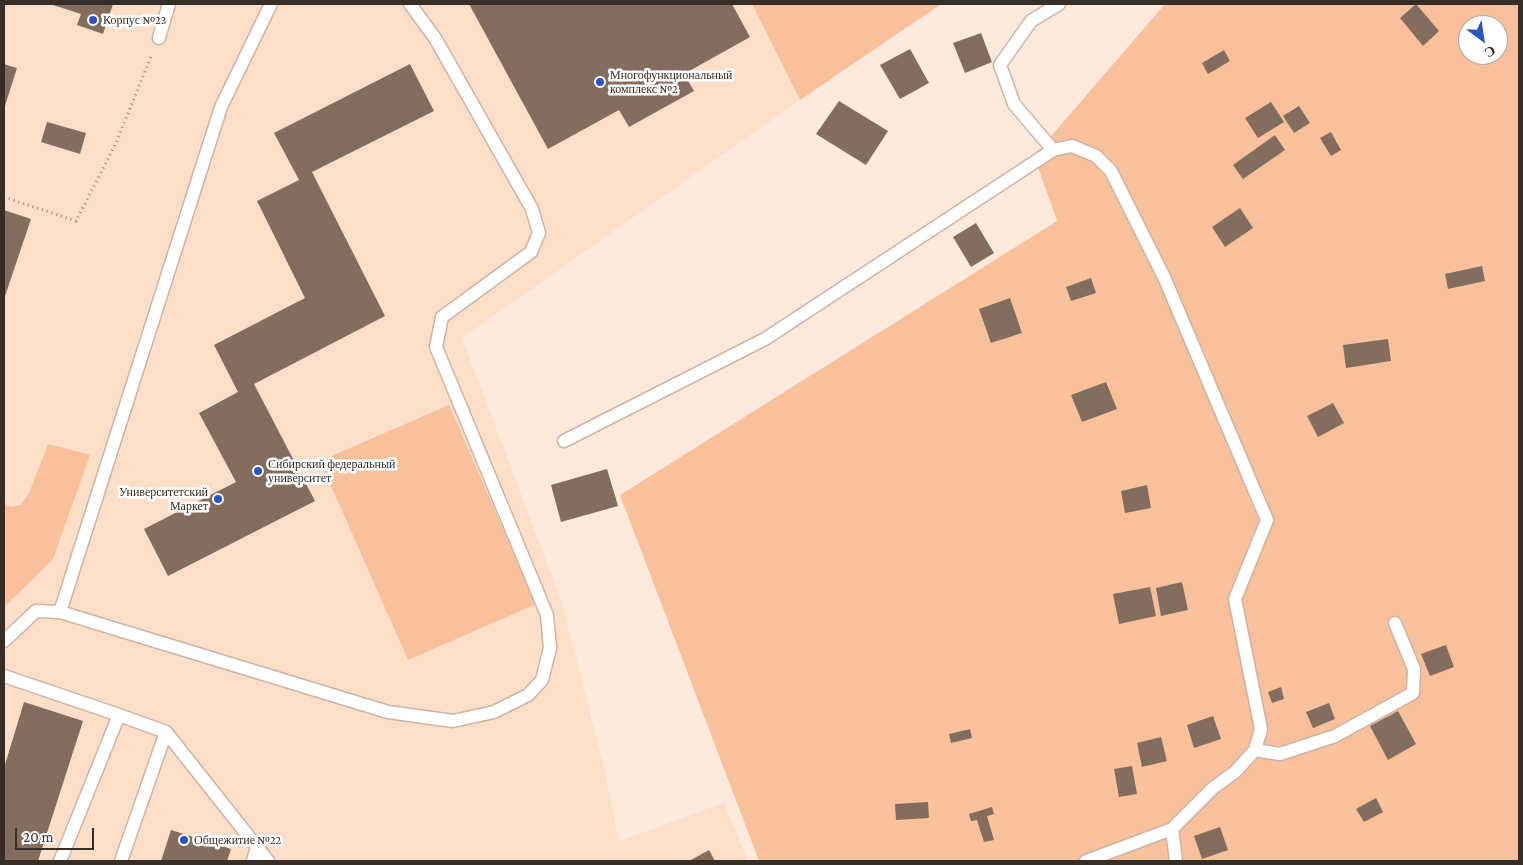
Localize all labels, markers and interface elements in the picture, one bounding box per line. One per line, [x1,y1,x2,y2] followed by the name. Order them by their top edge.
[103,13,166,27] place label: Корпус №23
[87,14,99,26] marker: Корпус №23
[1458,15,1508,65] north arrow
[1482,43,1499,61] text: С
[610,68,733,96] place label: Многофункциональный комплекс №2
[594,76,606,88] marker: Многофункциональный комплекс №2
[268,457,395,485] place label: Сибирский федеральный университет
[252,465,264,477] marker: Сибирский федеральный университет
[119,485,208,513] place label: Университетский Маркет
[212,493,224,505] marker: Университетский Маркет
[18,818,96,850] scale bar
[23,829,54,845] text: 20 m
[194,833,281,847] place label: Общежитие №22
[178,834,190,846] marker: Общежитие №22

